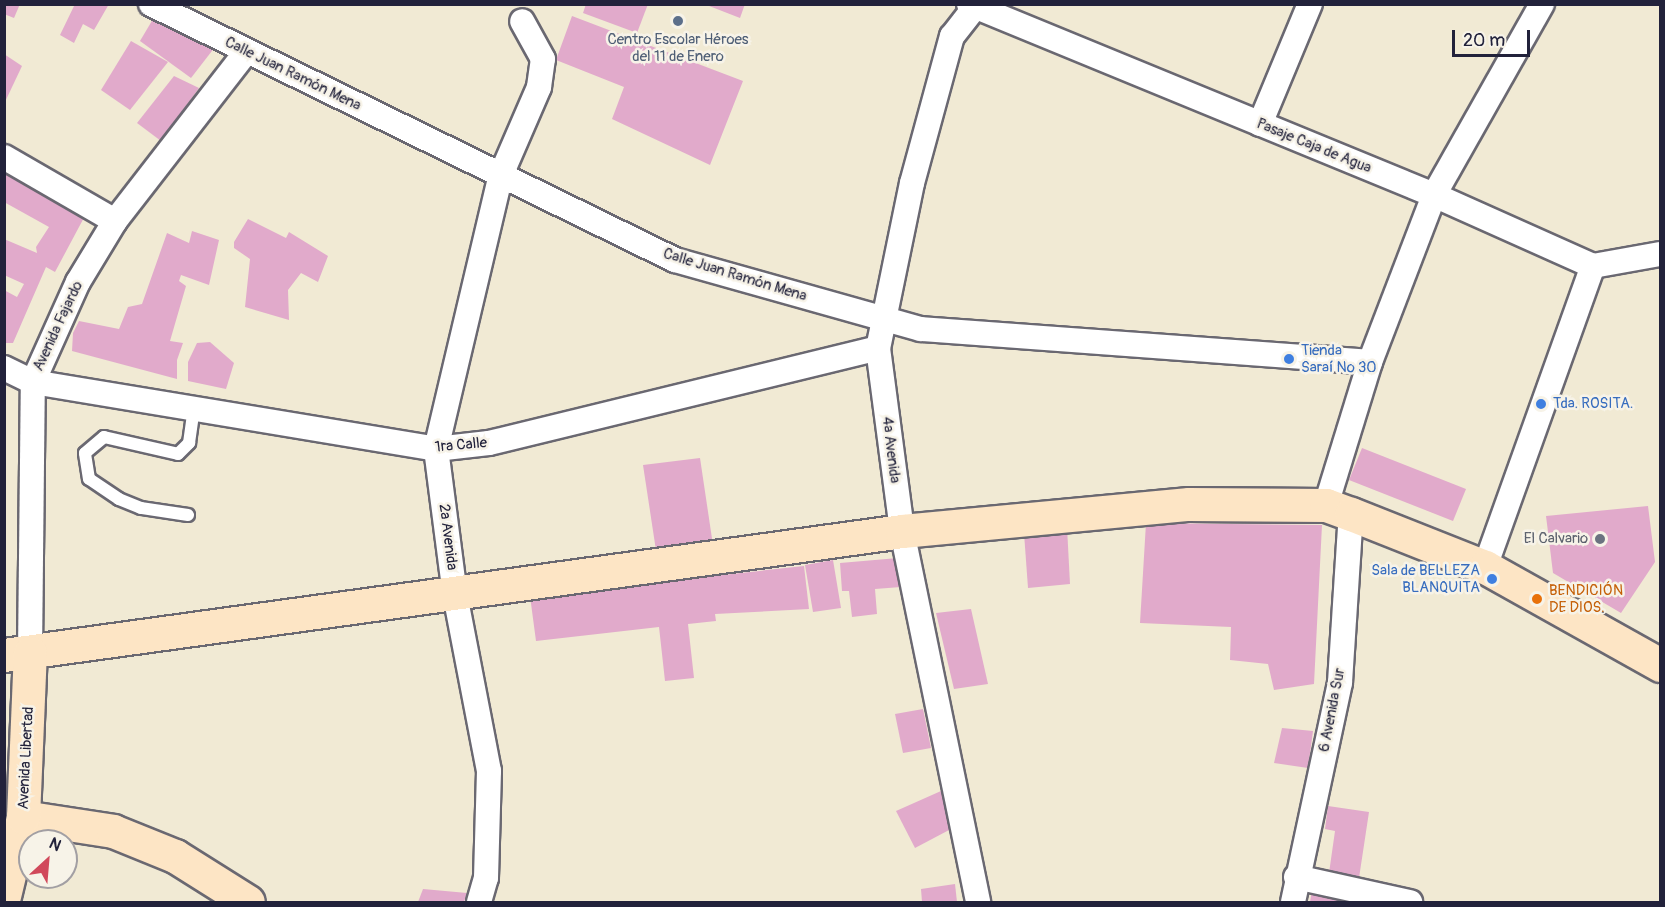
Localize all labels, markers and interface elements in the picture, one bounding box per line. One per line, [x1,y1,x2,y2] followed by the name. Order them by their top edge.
[671,14,685,28] marker: Centro Escolar Héroes del 11 de Enero
[1455,18,1533,56] scale bar
[1463,29,1505,52] text: 20 m
[607,30,749,65] place label: Centro Escolar Héroes del 11 de Enero
[222,33,364,115] street label: Calle Juan Ramón Mena
[1254,115,1374,177] street label: Pasaje Caja de Agua
[661,245,809,305] street label: Calle Juan Ramón Mena
[29,278,87,374] street label: Avenida Fajardo
[1301,341,1377,376] place label: Tienda Saraí Nº 30
[1282,352,1296,366] marker: Tienda Saraí Nº 30
[1553,395,1633,413] place label: Tda. ROSITA.
[1534,397,1548,411] marker: Tda. ROSITA.
[878,416,904,484] street label: 4a Avenida
[434,434,488,456] street label: 1ra Calle
[435,503,461,571] street label: 2a Avenida
[1524,530,1588,548] place label: El Calvario
[1593,532,1607,546] marker: El Calvario
[1371,561,1480,596] place label: Sala de BELLEZA BLANQUITA
[1485,572,1499,586] marker: Sala de BELLEZA BLANQUITA
[1549,581,1623,616] place label: BENDICIÓN DE DIOS.
[1530,592,1544,606] marker: BENDICIÓN DE DIOS.
[1315,667,1349,753] street label: 6 Avenida Sur
[14,706,38,810] street label: Avenida Libertad
[18,829,78,889] north arrow
[46,833,64,856] text: N

